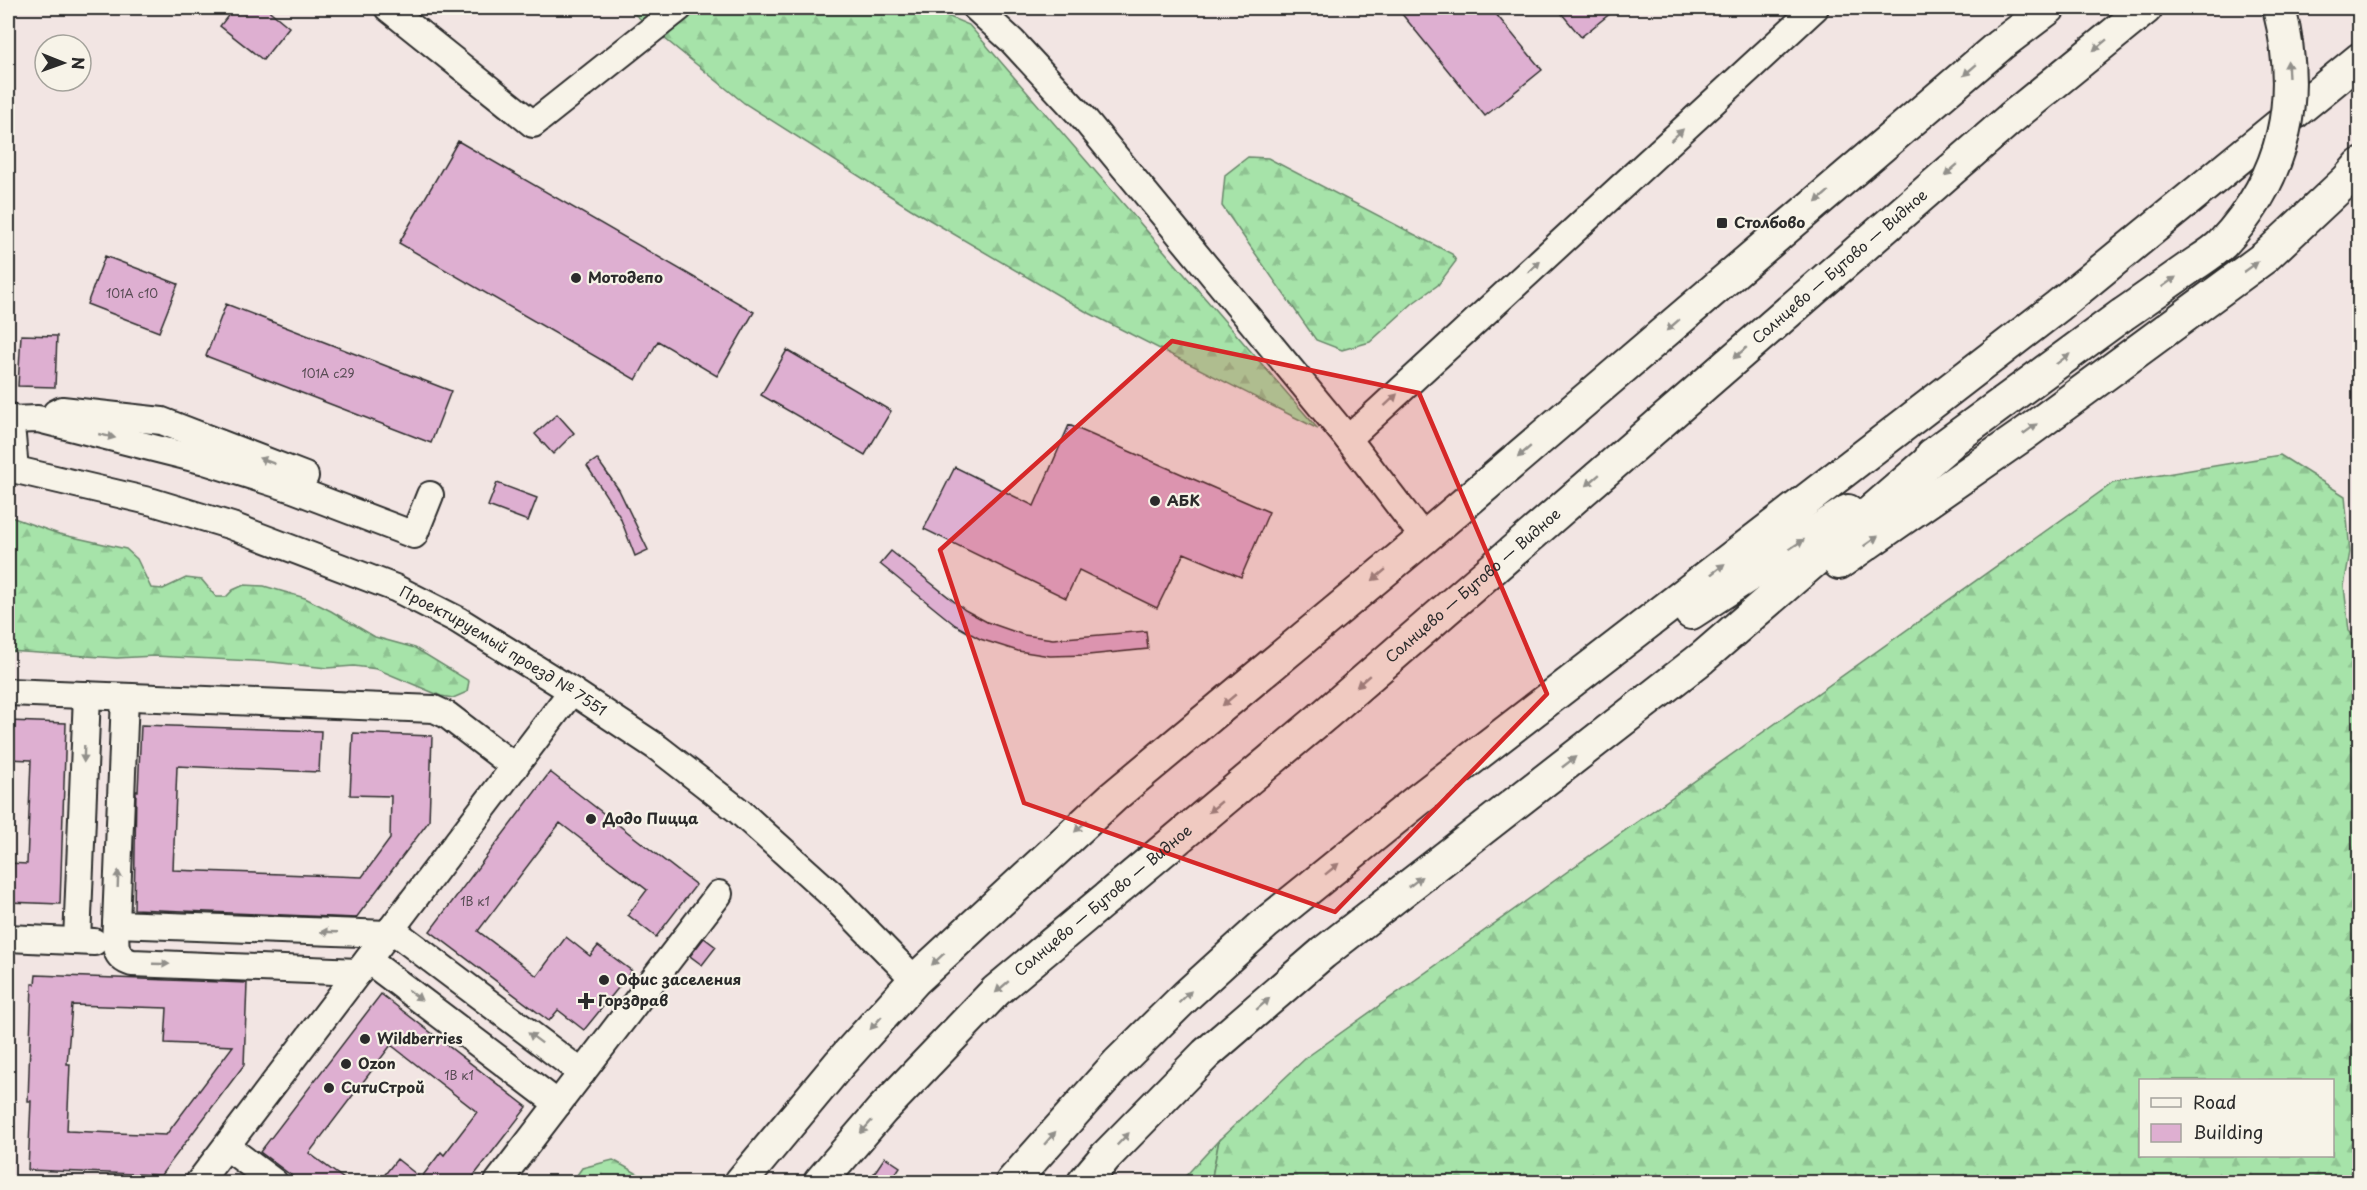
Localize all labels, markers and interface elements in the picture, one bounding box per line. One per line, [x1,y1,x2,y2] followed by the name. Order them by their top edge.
[33,33,93,93] north arrow
[2093,38,2108,50] one-way arrow
[67,57,91,70] text: N
[2284,60,2293,79] one-way arrow
[1963,63,1978,76] one-way arrow
[1669,129,1684,142] one-way arrow
[1944,163,1959,176] one-way arrow
[1746,183,1932,348] street label: Солнцево — Бутово — Видное
[1815,190,1830,203] one-way arrow
[1734,210,1805,233] place label: Столбово
[1715,216,1729,230] marker: Столбово
[1527,261,1541,275] one-way arrow
[2243,262,2258,274] one-way arrow
[588,265,663,288] place label: Мотодепо
[569,271,583,285] marker: Мотодепо
[2161,276,2177,288] one-way arrow
[106,284,158,302] house number: 101А с10
[1665,319,1681,332] one-way arrow
[1733,346,1748,359] one-way arrow
[2055,353,2071,365] one-way arrow
[301,364,355,382] house number: 101А с29
[1383,393,1398,407] one-way arrow
[2022,423,2038,435] one-way arrow
[98,431,116,441] one-way arrow
[1517,445,1532,458] one-way arrow
[258,456,276,466] one-way arrow
[1586,473,1601,486] one-way arrow
[1167,488,1200,511] place label: АБК
[1148,494,1162,508] marker: АБК
[1380,502,1565,667] street label: Солнцево — Бутово — Видное
[1862,535,1878,547] one-way arrow
[1789,539,1805,550] one-way arrow
[1710,562,1726,575] one-way arrow
[1372,568,1387,581] one-way arrow
[396,579,612,721] street label: Проектируемый проезд № 7551
[1356,674,1371,687] one-way arrow
[1222,693,1237,705] one-way arrow
[80,744,89,763] one-way arrow
[1561,756,1577,769] one-way arrow
[1207,801,1223,814] one-way arrow
[602,806,699,829] place label: Додо Пицца
[584,812,598,826] marker: Додо Пицца
[1008,818,1196,981] street label: Солнцево — Бутово — Видное
[1074,819,1089,832] one-way arrow
[1324,863,1339,876] one-way arrow
[113,869,123,888] one-way arrow
[1407,875,1423,888] one-way arrow
[460,892,490,910] house number: 1В к1
[320,928,339,937] one-way arrow
[931,952,946,965] one-way arrow
[152,960,171,969] one-way arrow
[616,967,741,990] place label: Офис заселения
[597,973,611,987] marker: Офис заселения
[995,980,1010,993] one-way arrow
[598,988,668,1011] place label: Горздрав
[407,989,422,1001] one-way arrow
[1178,990,1193,1004] one-way arrow
[579,994,593,1008] marker: Горздрав
[1255,998,1270,1011] one-way arrow
[870,1015,883,1030] one-way arrow
[377,1026,463,1049] place label: Wildberries
[358,1032,372,1046] marker: Wildberries
[528,1032,544,1044] one-way arrow
[358,1051,396,1074] place label: Ozon
[339,1057,353,1071] marker: Ozon
[444,1066,474,1084] house number: 1В к1
[341,1075,425,1098] place label: СитиСтрой
[2139,1079,2334,1157] legend
[322,1081,336,1095] marker: СитиСтрой
[2193,1088,2237,1115] text: Road
[2193,1118,2263,1145] text: Building
[860,1119,873,1134] one-way arrow
[1044,1130,1057,1146] one-way arrow
[1115,1133,1129,1147] one-way arrow

